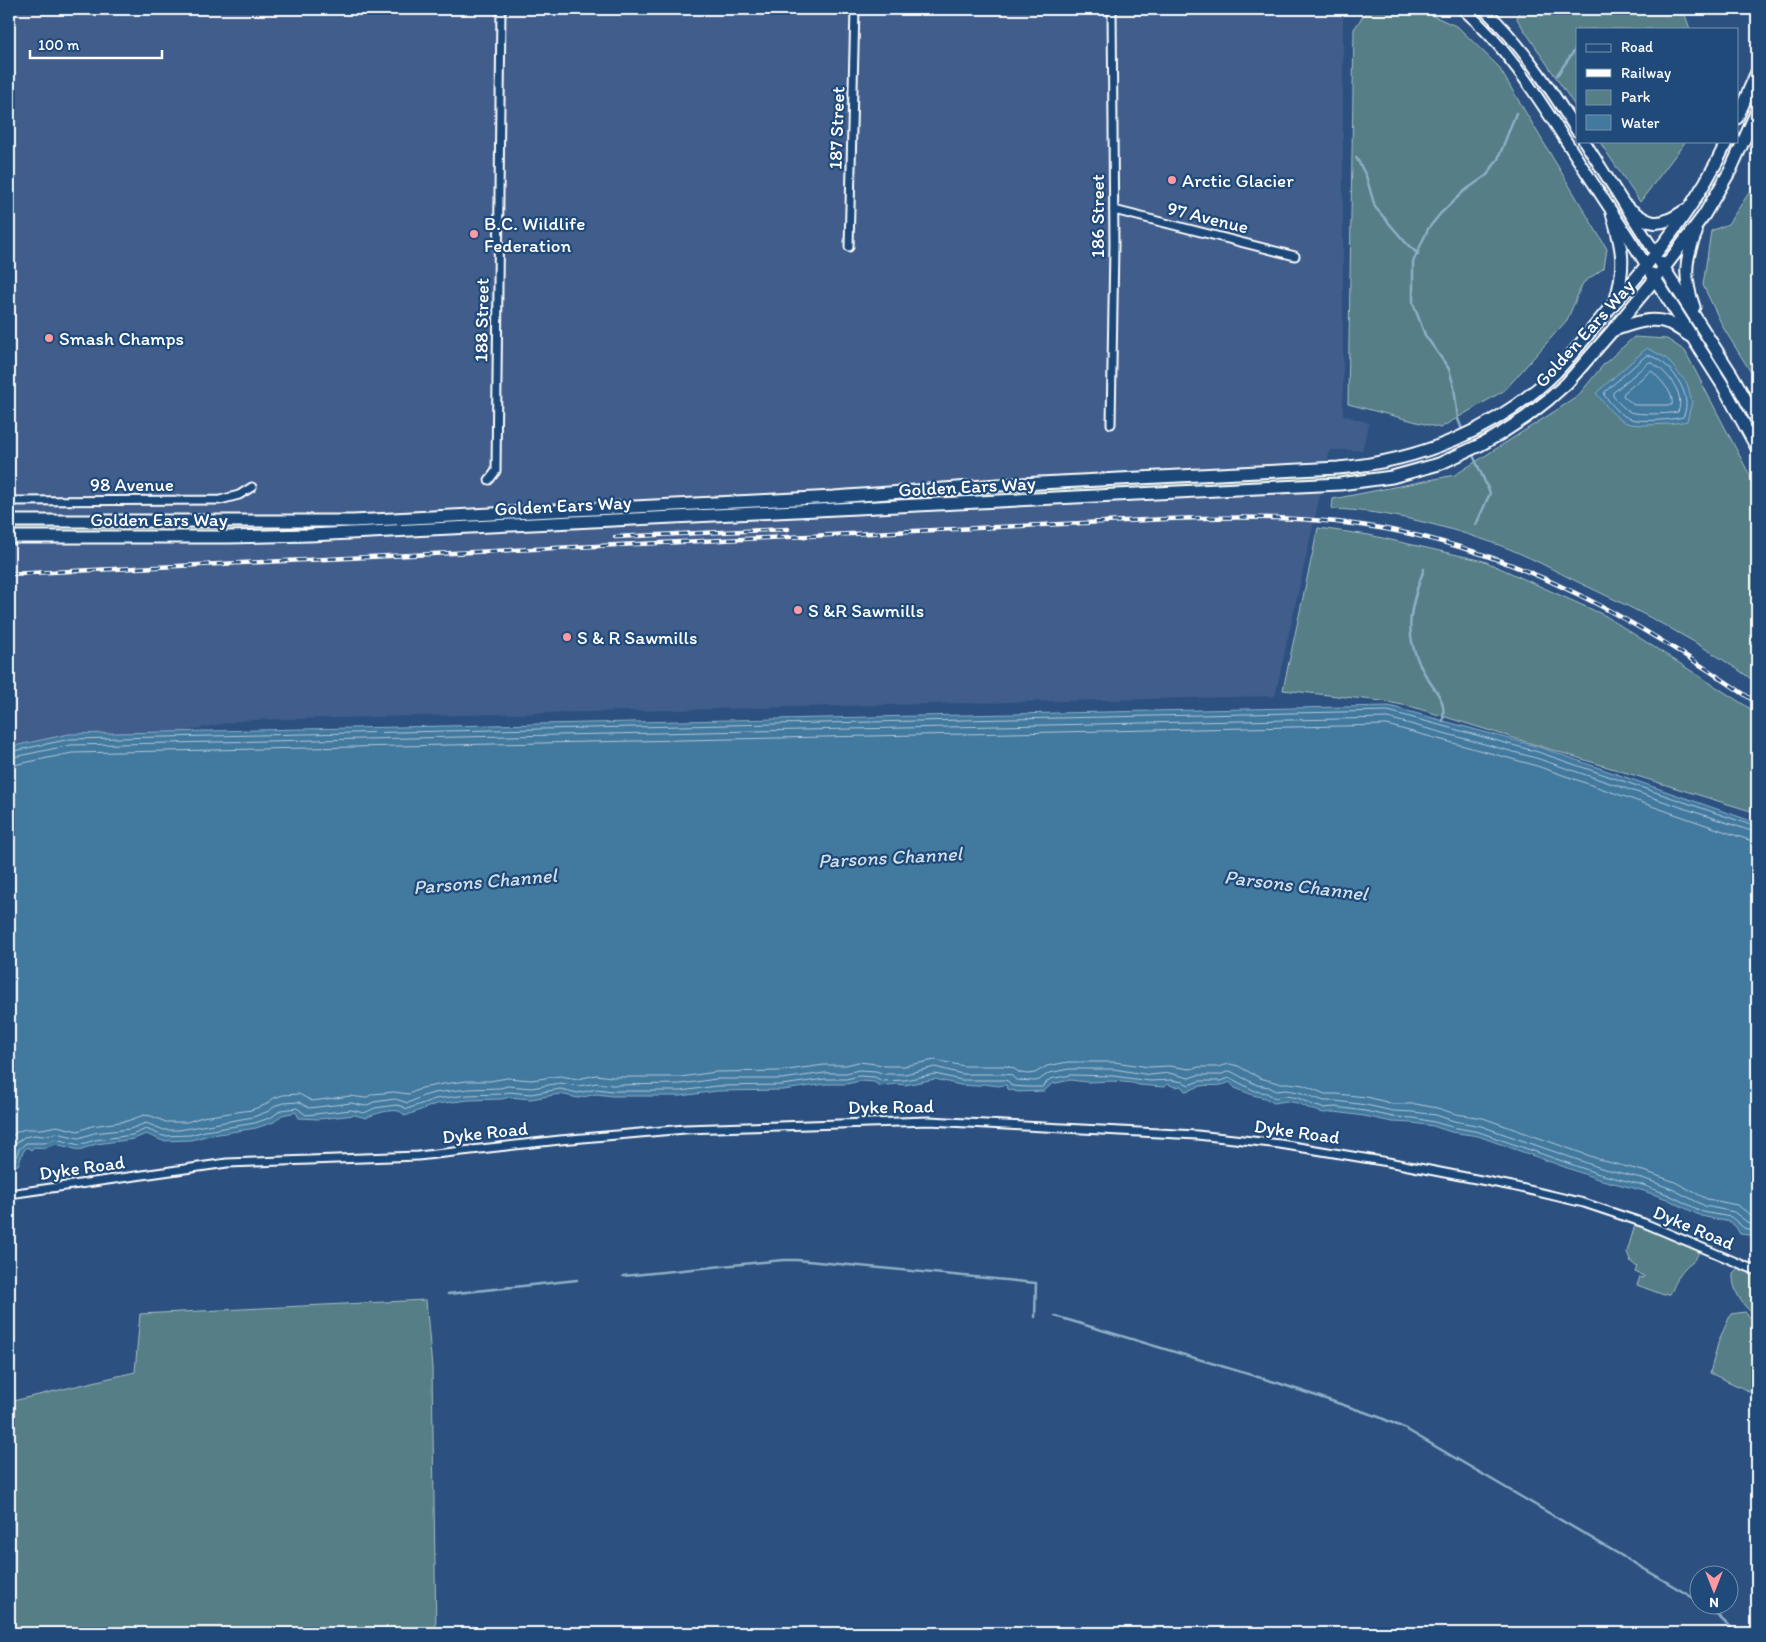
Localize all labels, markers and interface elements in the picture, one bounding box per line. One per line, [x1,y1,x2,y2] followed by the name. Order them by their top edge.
[30,28,162,60] scale bar
[1576,28,1738,142] legend
[38,36,80,54] text: 100 m
[1621,38,1654,56] text: Road
[1621,64,1671,82] text: Railway
[824,86,849,170] street label: 187 Street
[1621,88,1651,106] text: Park
[1621,114,1660,132] text: Water
[1182,169,1294,192] place label: Arctic Glacier
[1086,174,1109,258] street label: 186 Street
[1166,174,1178,186] marker: Arctic Glacier
[1165,196,1251,239] street label: 97 Avenue
[484,212,585,257] place label: B.C. Wildlife Federation
[468,228,480,240] marker: B.C. Wildlife Federation
[1530,275,1639,392] street label: Golden Ears Way
[469,278,494,362] street label: 188 Street
[59,327,184,350] place label: Smash Champs
[43,332,55,344] marker: Smash Champs
[898,471,1036,502] street label: Golden Ears Way
[90,473,174,496] street label: 98 Avenue
[494,490,632,521] street label: Golden Ears Way
[90,508,228,531] street label: Golden Ears Way
[808,599,924,622] place label: S &R Sawmills
[792,604,804,616] marker: S &R Sawmills
[577,626,697,649] place label: S & R Sawmills
[561,631,573,643] marker: S & R Sawmills
[817,841,964,873] water label: Parsons Channel
[412,863,559,899] water label: Parsons Channel
[1223,864,1370,906] water label: Parsons Channel
[848,1094,935,1119] street label: Dyke Road
[1253,1114,1342,1149] street label: Dyke Road
[441,1116,530,1148] street label: Dyke Road
[38,1150,127,1185] street label: Dyke Road
[1650,1200,1739,1255] street label: Dyke Road
[1688,1564,1738,1614] north arrow
[1709,1594,1719,1611] text: N

